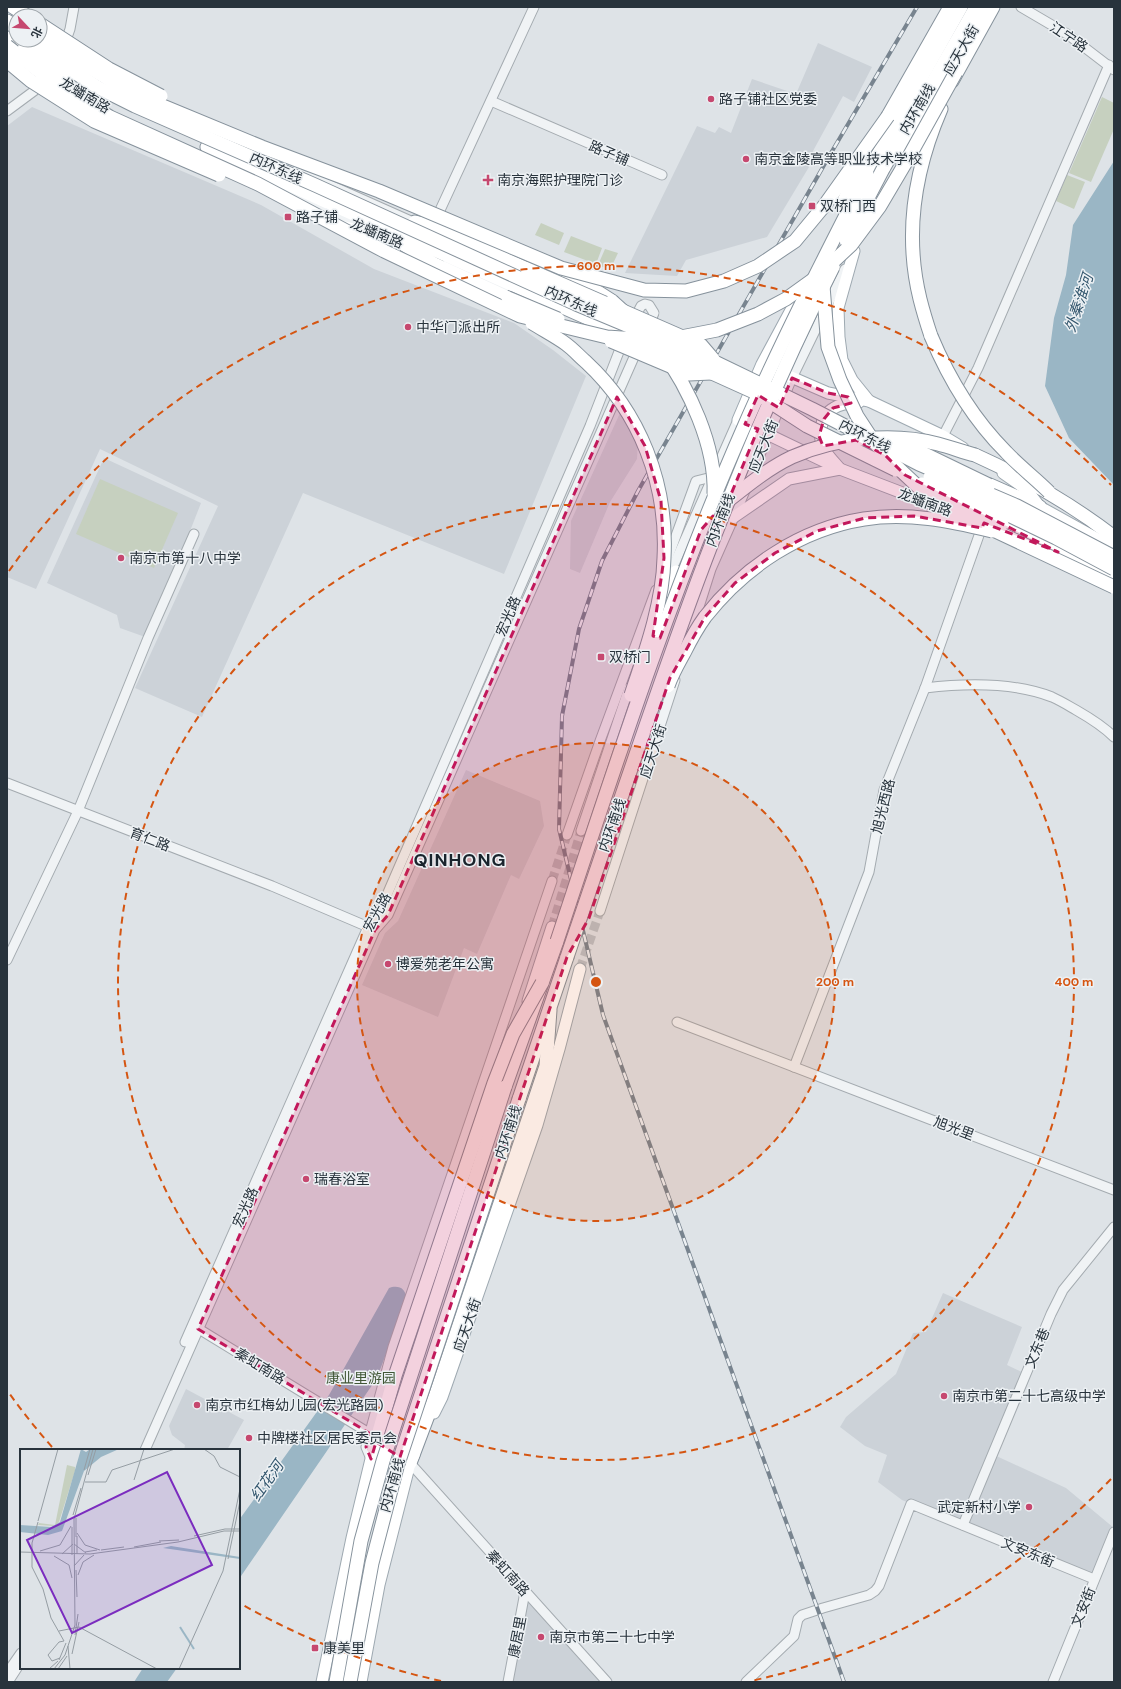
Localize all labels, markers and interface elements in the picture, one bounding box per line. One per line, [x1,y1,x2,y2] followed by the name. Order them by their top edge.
[8,8,48,48] north arrow
[1047,18,1091,56] street label: 江宁路
[939,21,983,79] street label: 应天大街
[28,24,46,40] text: 北
[56,73,114,117] street label: 龙蟠南路
[895,80,939,138] street label: 内环南线
[719,90,817,108] place label: 路子铺社区党委
[706,94,716,104] marker: 路子铺社区党委
[586,137,632,169] street label: 路子铺
[247,148,305,188] street label: 内环东线
[754,150,922,168] place label: 南京金陵高等职业技术学校
[741,154,751,164] marker: 南京金陵高等职业技术学校
[497,171,623,189] place label: 南京海熙护理院门诊
[482,174,494,186] marker: 南京海熙护理院门诊
[820,197,876,215] place label: 双桥门西
[807,201,817,211] marker: 双桥门西
[296,208,338,226] place label: 路子铺
[283,212,293,222] marker: 路子铺
[348,214,406,252] street label: 龙蟠南路
[577,258,615,274] text: 600 m
[1060,269,1099,335] water label: 外秦淮河
[542,281,600,321] street label: 内环东线
[416,318,500,336] place label: 中华门派出所
[403,322,413,332] marker: 中华门派出所
[836,415,894,457] street label: 内环东线
[744,417,782,475] street label: 应天大街
[896,484,954,520] street label: 龙蟠南路
[702,491,738,549] street label: 内环南线
[129,549,241,567] place label: 南京市第十八中学
[116,553,126,563] marker: 南京市第十八中学
[492,593,524,639] street label: 宏光路
[609,648,651,666] place label: 双桥门
[596,652,606,662] marker: 双桥门
[636,722,670,780] street label: 应天大街
[867,777,899,835] street label: 旭光西路
[594,796,630,854] street label: 内环南线
[127,823,173,855] street label: 育仁路
[413,848,507,872] district label: QINHONG
[359,889,395,935] street label: 宏光路
[396,955,494,973] place label: 博爱苑老年公寓
[383,959,393,969] marker: 博爱苑老年公寓
[816,974,854,990] text: 200 m
[1055,974,1093,990] text: 400 m
[589,975,603,989] centre of rings
[491,1103,525,1161] street label: 内环南线
[931,1112,977,1144] street label: 旭光里
[314,1170,370,1188] place label: 瑞春浴室
[301,1174,311,1184] marker: 瑞春浴室
[228,1184,262,1230] street label: 宏光路
[449,1296,485,1354] street label: 应天大街
[1021,1325,1053,1371] street label: 文东巷
[231,1344,289,1388] street label: 秦虹南路
[326,1369,396,1387] park label: 康业里游园
[952,1387,1106,1405] place label: 南京市第二十七高级中学
[939,1391,949,1401] marker: 南京市第二十七高级中学
[205,1396,383,1414] place label: 南京市红梅幼儿园(宏光路园)
[192,1400,202,1410] marker: 南京市红梅幼儿园(宏光路园)
[257,1429,397,1447] place label: 中牌楼社区居民委员会
[244,1433,254,1443] marker: 中牌楼社区居民委员会
[20,1449,240,1669] inset map
[246,1454,290,1505] water label: 红花河
[376,1456,408,1514] street label: 内环南线
[937,1498,1021,1516] place label: 武定新村小学
[1024,1502,1034,1512] marker: 武定新村小学
[999,1533,1057,1571] street label: 文安东街
[483,1546,533,1600] street label: 秦虹南路
[1067,1584,1099,1630] street label: 文安街
[504,1615,530,1659] street label: 康居里
[549,1628,675,1646] place label: 南京市第二十七中学
[536,1632,546,1642] marker: 南京市第二十七中学
[323,1639,365,1657] place label: 康美里
[310,1643,320,1653] marker: 康美里

